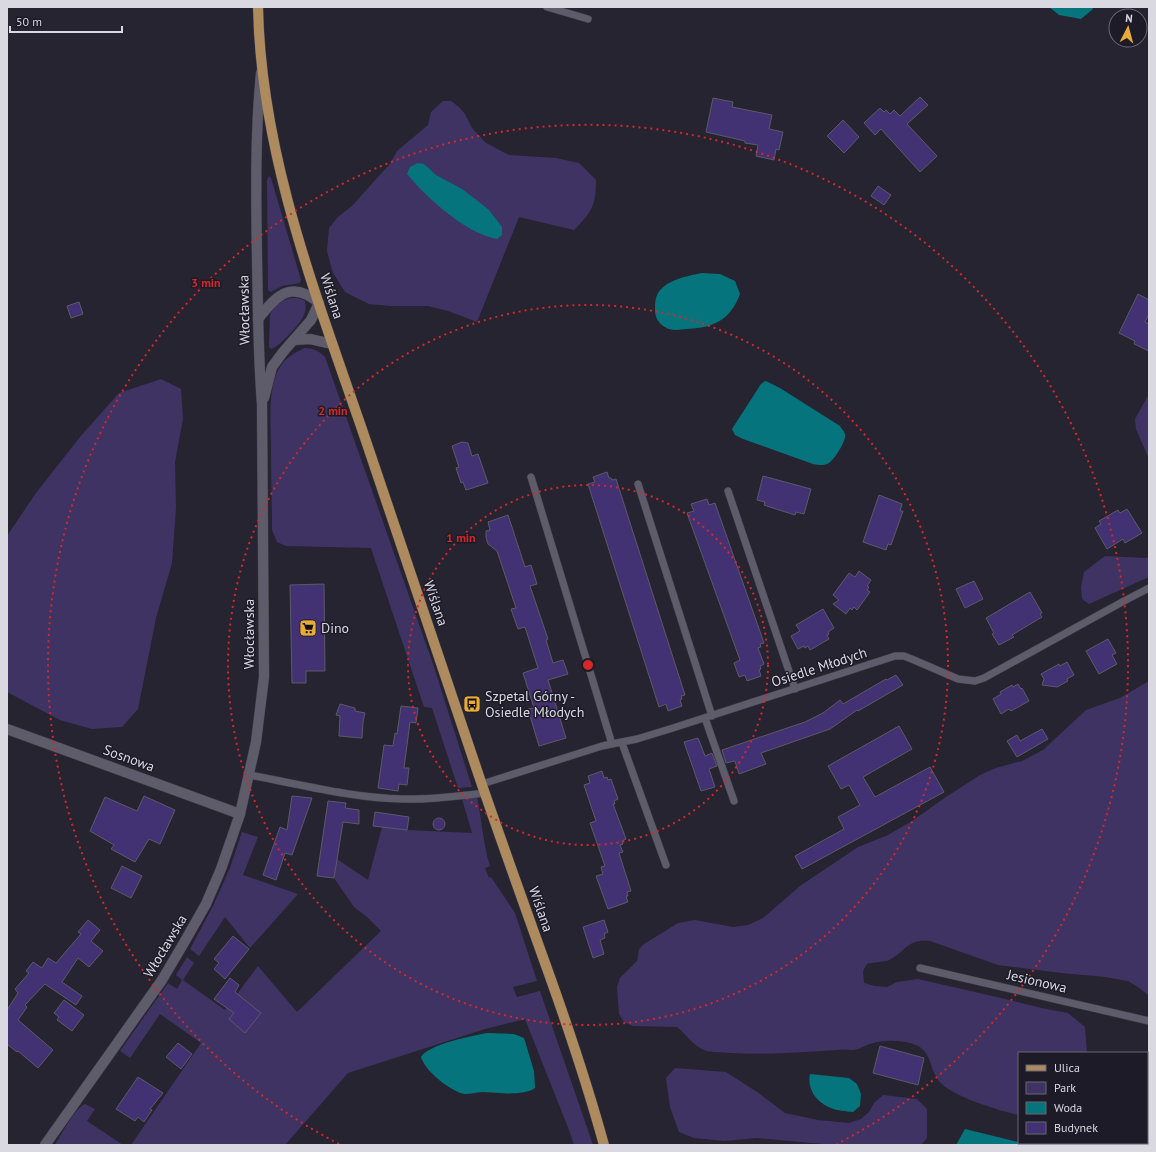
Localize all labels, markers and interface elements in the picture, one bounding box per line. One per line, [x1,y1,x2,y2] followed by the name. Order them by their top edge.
[10,8,122,34] scale bar
[1108,8,1148,48] north arrow
[1125,11,1133,25] text: N
[16,14,42,29] text: 50 m
[316,271,348,321] street label: Wiślana
[191,275,221,290] text: 3 min
[234,275,254,345] street label: Włocławska
[318,403,348,418] text: 2 min
[446,530,476,545] text: 1 min
[420,578,452,628] street label: Wiślana
[240,599,258,669] street label: Włocławska
[298,618,318,638] supermarket icon: Dino
[321,619,349,637] place label: Dino
[769,643,869,691] street label: Osiedle Młodych
[581,658,595,672] centre of rings
[485,687,584,721] place label: Szpetal Górny - Osiedle Młodych
[462,694,482,714] bus stop icon: Szpetal Górny - Osiedle Młodych
[101,740,157,776] street label: Sosnowa
[525,884,557,934] street label: Wiślana
[139,911,191,981] street label: Włocławska
[1004,965,1069,997] street label: Jesionowa
[1018,1052,1148,1144] legend
[1054,1060,1080,1075] text: Ulica
[1054,1080,1076,1095] text: Park
[1054,1100,1082,1115] text: Woda
[1054,1120,1098,1135] text: Budynek

